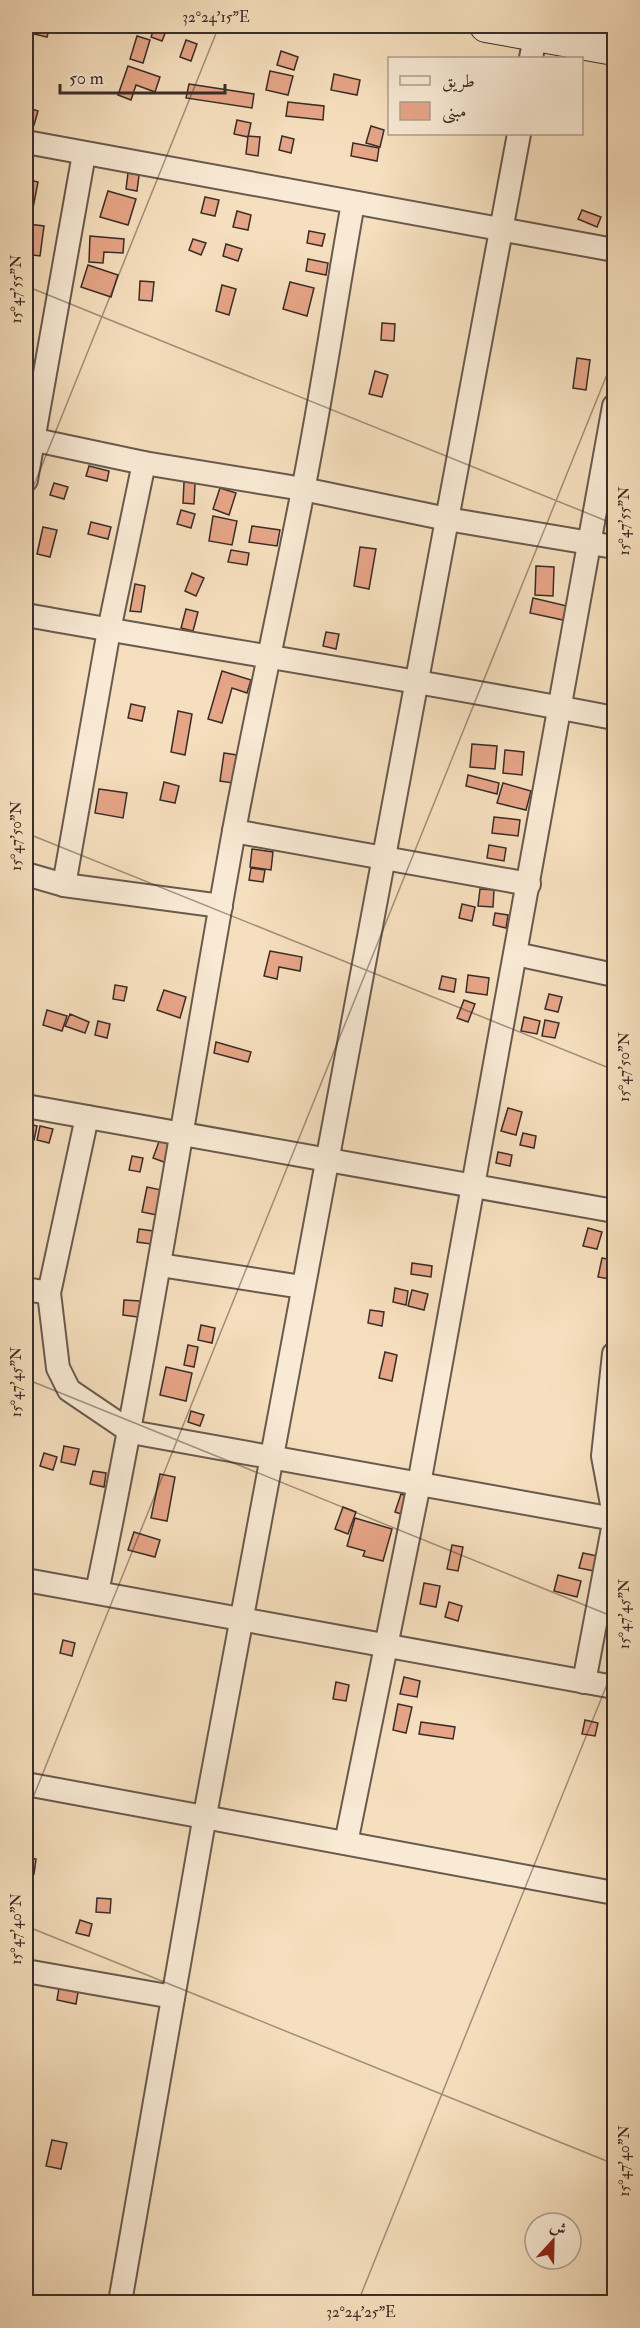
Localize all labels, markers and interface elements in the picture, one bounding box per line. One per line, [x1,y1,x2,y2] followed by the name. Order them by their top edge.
[182,8,250,27] text: 32°24'15"E
[60,57,225,95] scale bar
[388,57,583,135] legend
[69,67,104,90] text: 50 m
[442,70,475,93] text: طريق
[442,100,467,124] text: مبنى
[7,254,26,323] text: 15°47'55"N
[615,486,634,555] text: 15°47'55"N
[7,801,26,871] text: 15°47'50"N
[615,1032,634,1102] text: 15°47'50"N
[7,1346,26,1417] text: 15°47'45"N
[615,1578,634,1649] text: 15°47'45"N
[7,1893,26,1965] text: 15°47'40"N
[615,2125,634,2197] text: 15°47'40"N
[523,2211,583,2271] north arrow
[547,2216,569,2240] text: ش
[326,2303,396,2322] text: 32°24'25"E

